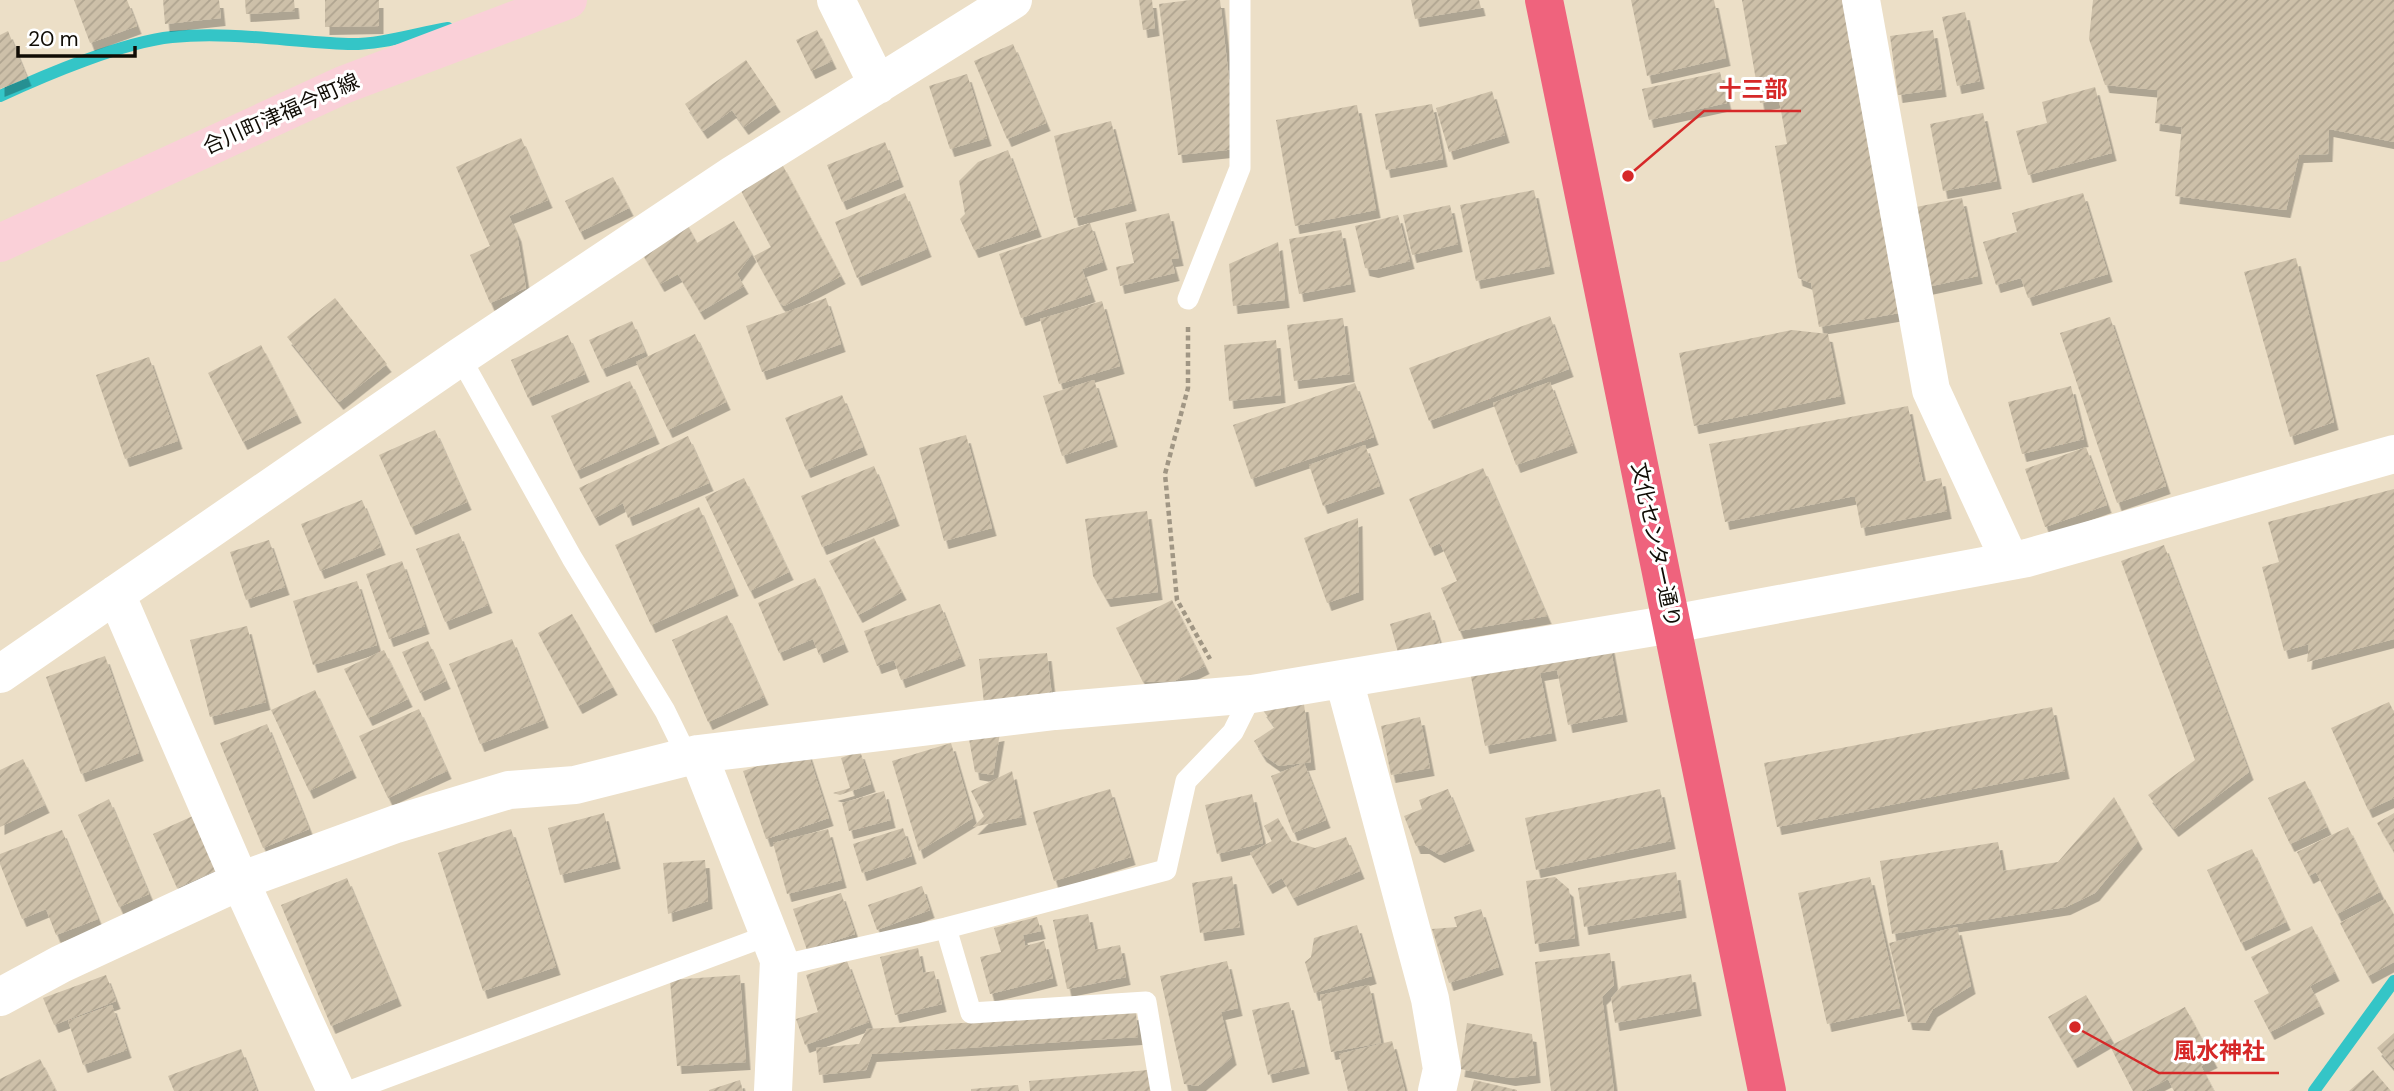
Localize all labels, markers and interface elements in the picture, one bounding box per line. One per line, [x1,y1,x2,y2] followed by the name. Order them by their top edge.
[18,14,135,58] scale bar
[28,25,79,53] text: 20 m
[199,67,363,161] street label: 合川町津福今町線
[1704,67,1801,111] callout: 十三部
[1719,74,1788,104] text: 十三部
[1625,460,1687,630] street label: 文化センター通り
[2159,1029,2279,1073] callout: 風水神社
[2173,1036,2265,1066] text: 風水神社

